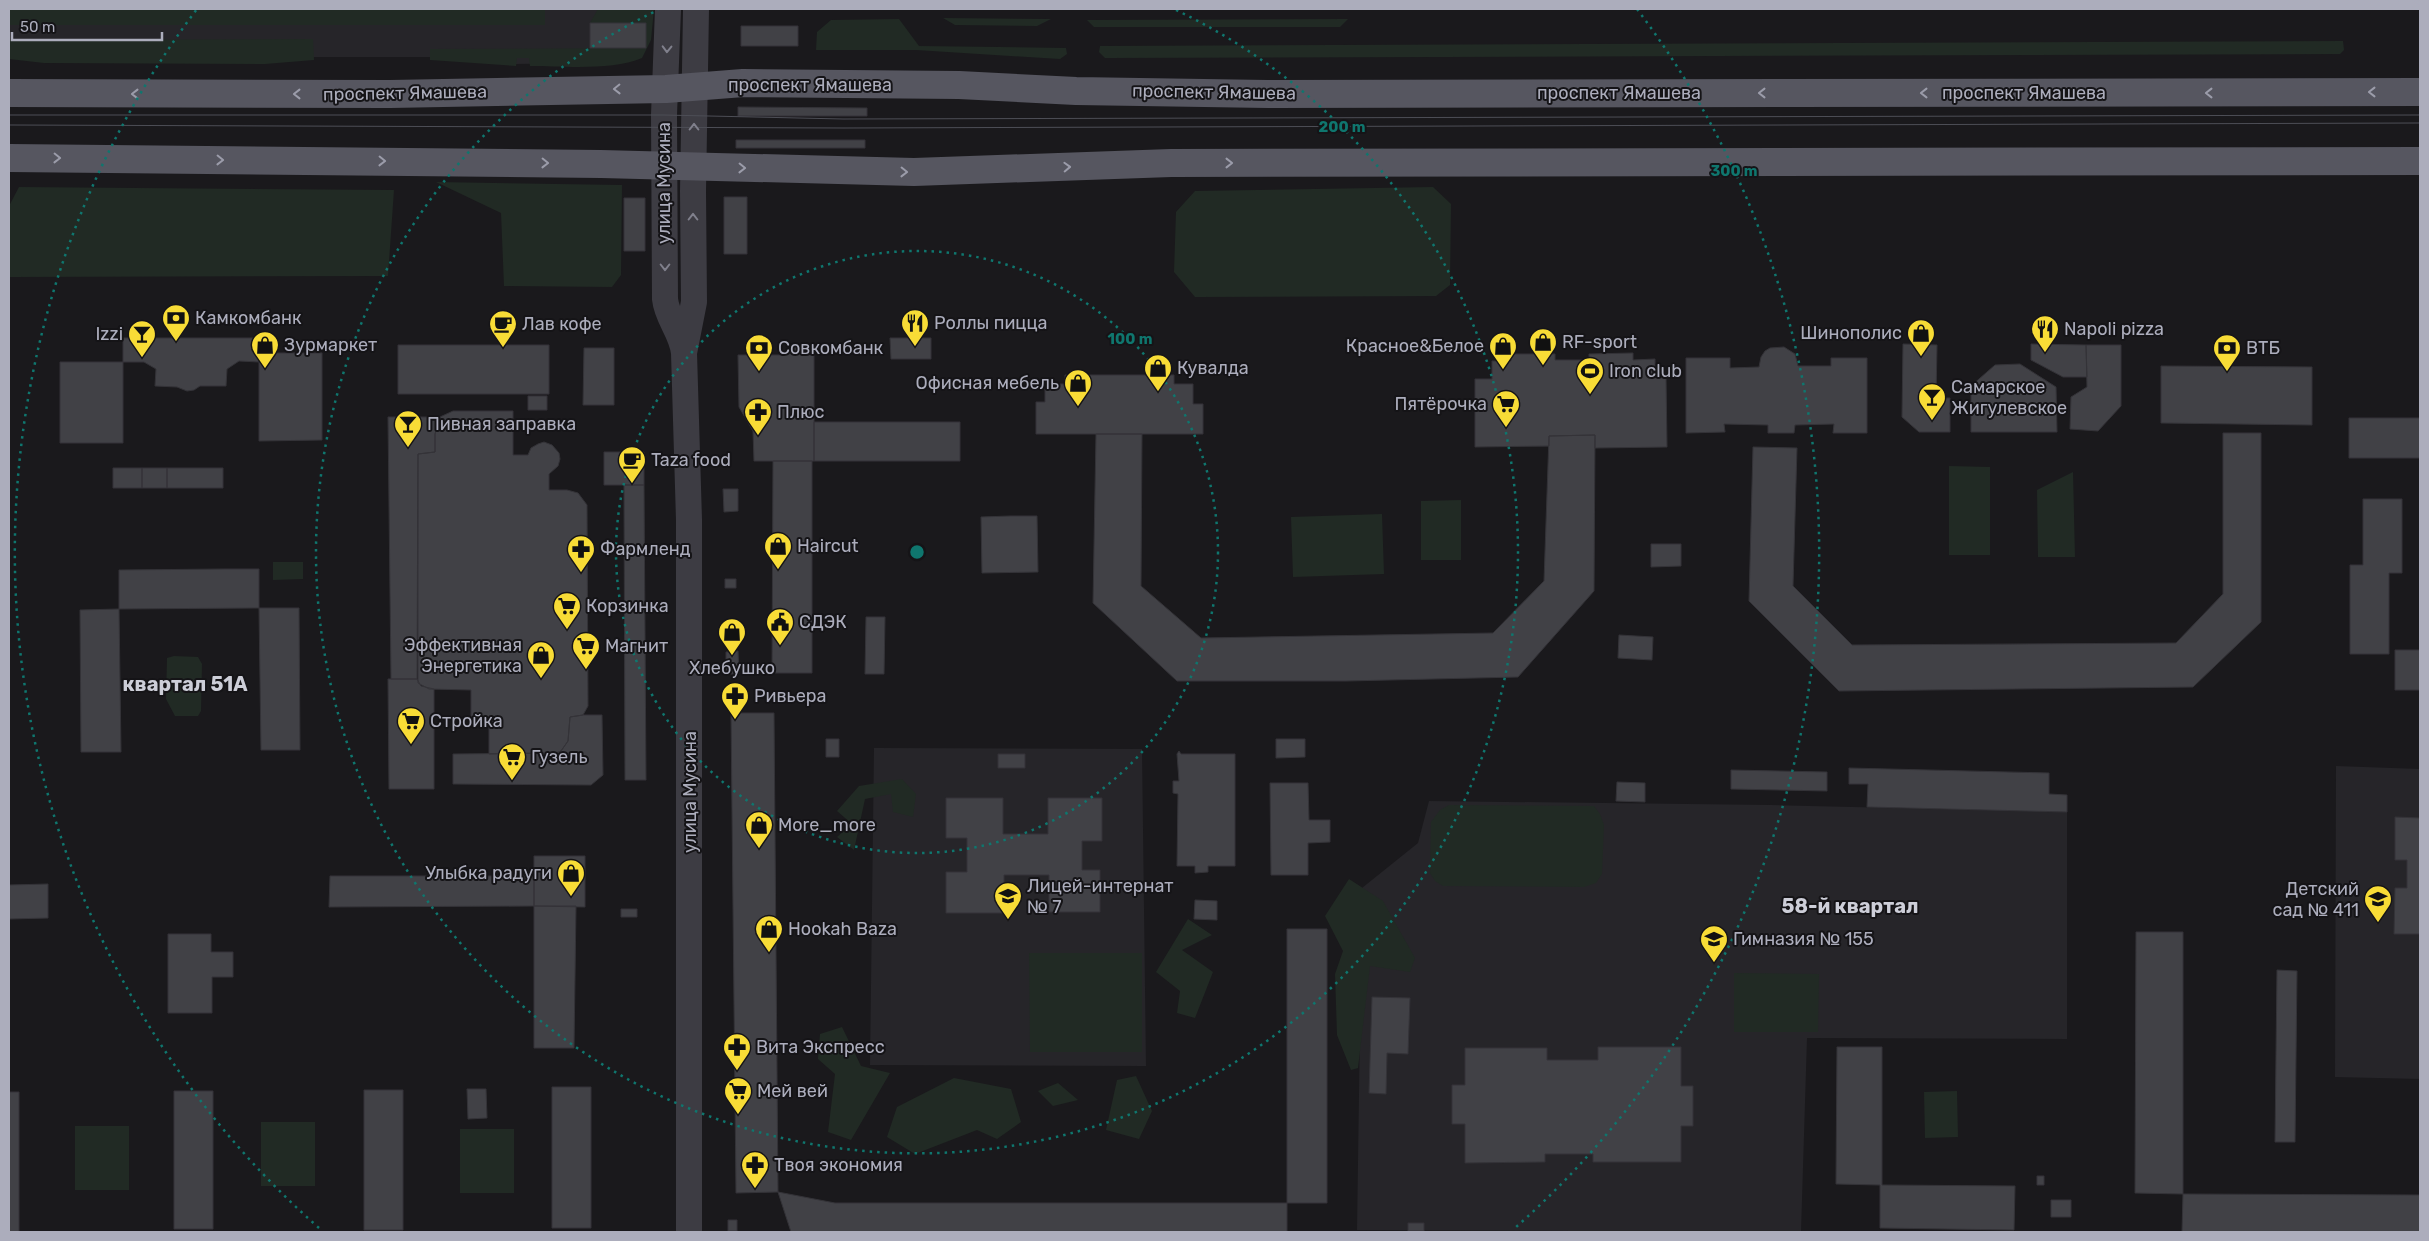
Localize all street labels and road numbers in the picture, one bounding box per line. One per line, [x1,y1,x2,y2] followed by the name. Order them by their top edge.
[728,74,892,96] street label: проспект Ямашева
[1132,80,1296,104] street label: проспект Ямашева
[323,81,487,105] street label: проспект Ямашева
[1537,82,1701,104] street label: проспект Ямашева
[1942,82,2106,104] street label: проспект Ямашева
[653,122,675,244] street label: улица Мусина
[679,731,701,853] street label: улица Мусина

